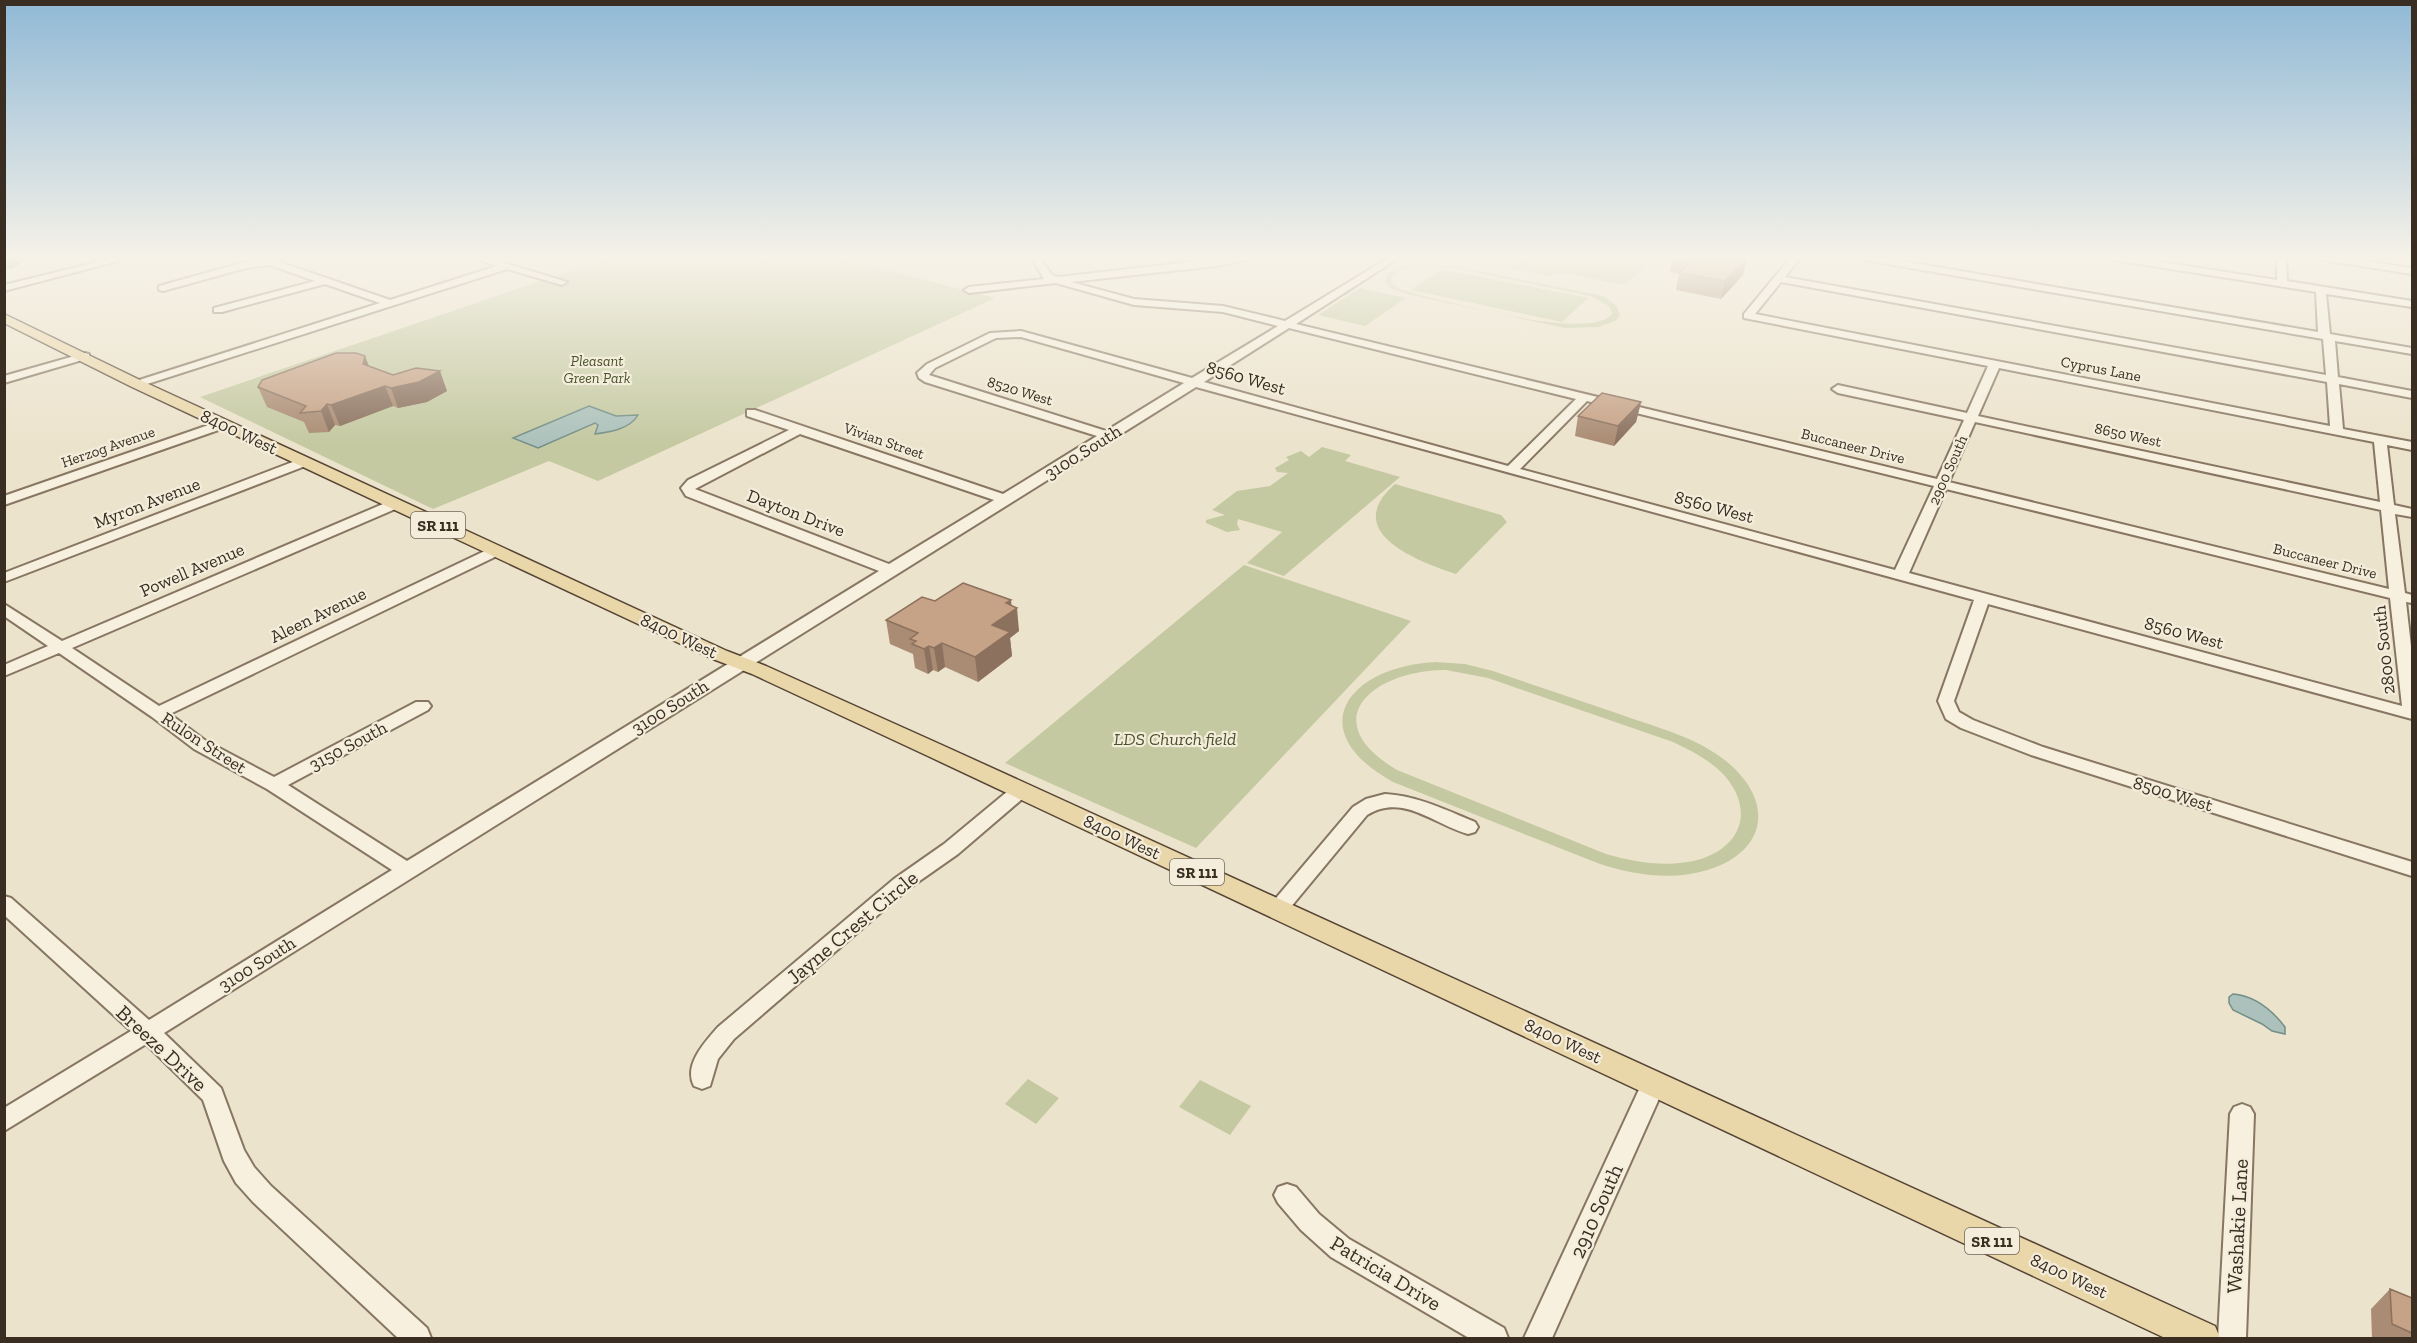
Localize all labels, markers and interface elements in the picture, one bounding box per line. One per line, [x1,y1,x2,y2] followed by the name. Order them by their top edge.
[564,352,631,387] park label: Pleasant Green Park
[2059,352,2143,386] street label: Cyprus Lane
[1204,356,1288,400] street label: 8560 West
[985,373,1055,410] street label: 8520 West
[197,405,281,460] street label: 8400 West
[840,418,927,463] street label: Vivian Street
[2093,419,2163,451] street label: 8650 West
[1041,420,1125,484] street label: 3100 South
[59,423,157,471] street label: Herzog Avenue
[1799,424,1907,468] street label: Buccaneer Drive
[1925,432,1972,508] street label: 2900 South
[91,473,203,533] street label: Myron Avenue
[744,484,848,542] street label: Dayton Drive
[1672,486,1756,528] street label: 8560 West
[411,512,465,538] road number: SR 111
[137,538,247,602] street label: Powell Avenue
[2271,539,2379,583] street label: Buccaneer Drive
[266,582,370,648] street label: Aleen Avenue
[2368,604,2400,696] street label: 2800 South
[637,609,721,664] street label: 8400 West
[2142,612,2226,654] street label: 8560 West
[628,675,712,739] street label: 3100 South
[157,707,251,779] street label: Rulon Street
[305,716,391,776] street label: 3150 South
[1114,728,1236,750] park label: LDS Church field
[2131,771,2216,817] street label: 8500 West
[1080,810,1164,865] street label: 8400 West
[1170,859,1224,885] road number: SR 111
[781,865,923,989] street label: Jayne Crest Circle
[215,932,299,996] street label: 3100 South
[111,1000,213,1096] street label: Breeze Drive
[1521,1014,1605,1069] street label: 8400 West
[2221,1158,2253,1294] street label: Washakie Lane
[1564,1160,1628,1262] street label: 2910 South
[1965,1228,2019,1254] road number: SR 111
[1326,1230,1446,1316] street label: Patricia Drive
[2027,1249,2111,1304] street label: 8400 West

